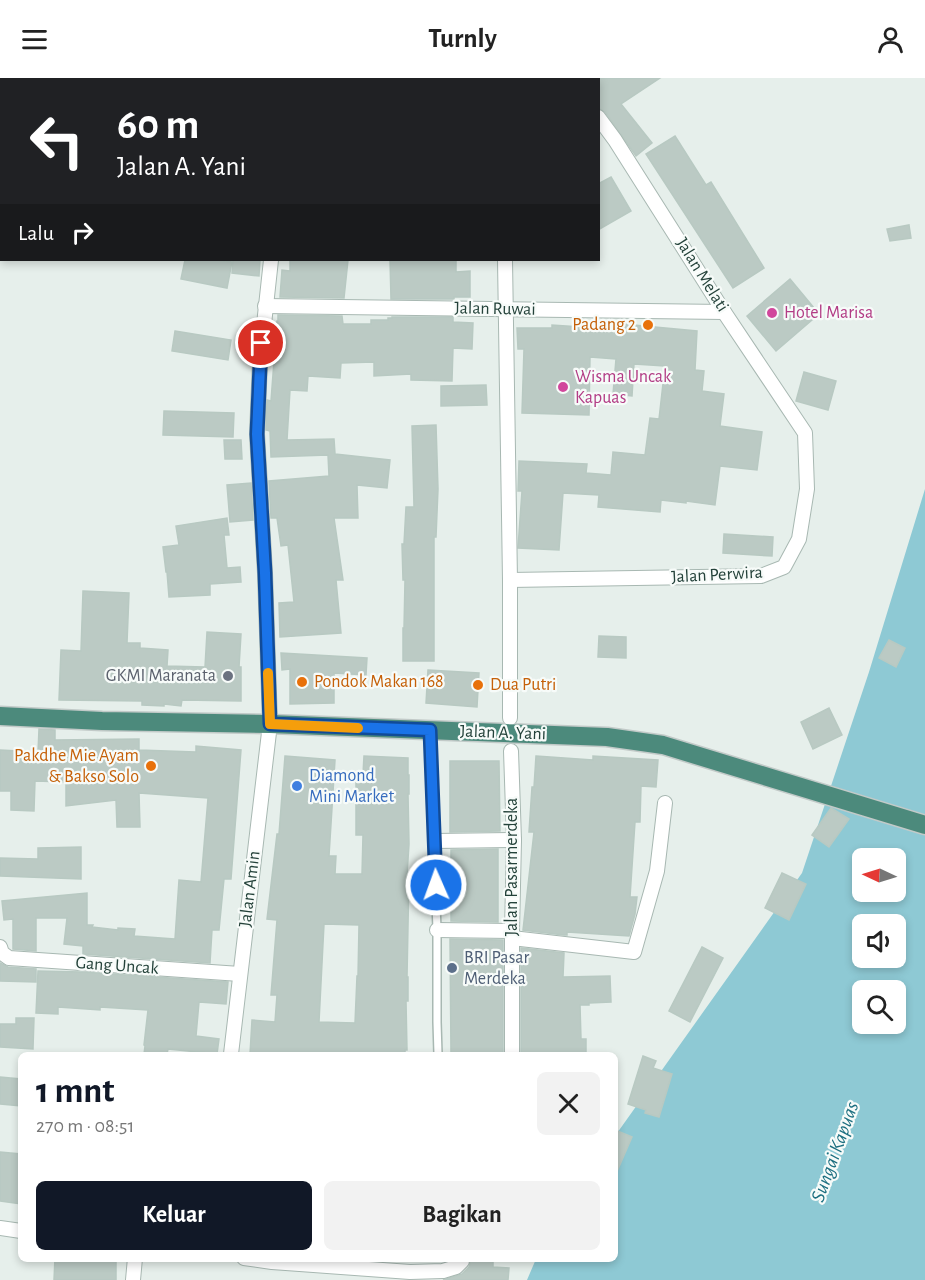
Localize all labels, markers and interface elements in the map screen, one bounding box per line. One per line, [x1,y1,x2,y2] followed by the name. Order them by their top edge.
[18,23,51,56] icon: menu
[874,23,907,56] icon: person
[428,25,497,52] text: Turnly
[18,102,96,180] icon: left
[117,104,199,146] text: 60 m
[117,153,246,180] text: Jalan A. Yani
[66,216,99,249] icon: right
[18,222,54,244] text: Lalu
[672,235,732,315] street label: Jalan Melati
[454,299,536,319] street label: Jalan Ruwai
[784,304,873,322] place label: Hotel Marisa
[765,306,779,320] marker: Hotel Marisa
[572,316,636,334] place label: Padang 2
[235,317,286,368] pin
[641,318,655,332] marker: Padang 2
[244,326,277,359] icon: arrive
[575,368,672,407] place label: Wisma Uncak Kapuas
[556,380,570,394] marker: Wisma Uncak Kapuas
[671,564,763,586] street label: Jalan Perwira
[106,667,216,685] place label: GKMI Maranata
[221,669,235,683] marker: GKMI Maranata
[314,673,444,691] place label: Pondok Makan 168
[295,675,309,689] marker: Pondok Makan 168
[490,676,556,694] place label: Dua Putri
[471,678,485,692] marker: Dua Putri
[460,723,546,743] street label: Jalan A. Yani
[14,747,139,786] place label: Pakdhe Mie Ayam & Bakso Solo
[144,759,158,773] marker: Pakdhe Mie Ayam & Bakso Solo
[309,767,394,806] place label: Diamond Mini Market
[290,779,304,793] marker: Diamond Mini Market
[503,798,521,936] street label: Jalan Pasarmerdeka
[852,848,906,902] north arrow
[852,848,906,1034] map controls
[236,850,264,928] street label: Jalan Amin
[404,853,468,917] position arrow
[852,914,906,968] button: sound
[464,949,529,988] place label: BRI Pasar Merdeka
[75,954,160,978] street label: Gang Uncak
[445,961,459,975] marker: BRI Pasar Merdeka
[852,980,906,1034] button: search
[537,1072,600,1135] button: close
[36,1073,114,1109] text: 1 mnt
[808,1099,863,1205] water label: Sungai Kapuas
[36,1116,134,1136] text: 270 m · 08:51
[36,1181,312,1250] button: Keluar
[324,1181,600,1250] button: Bagikan

